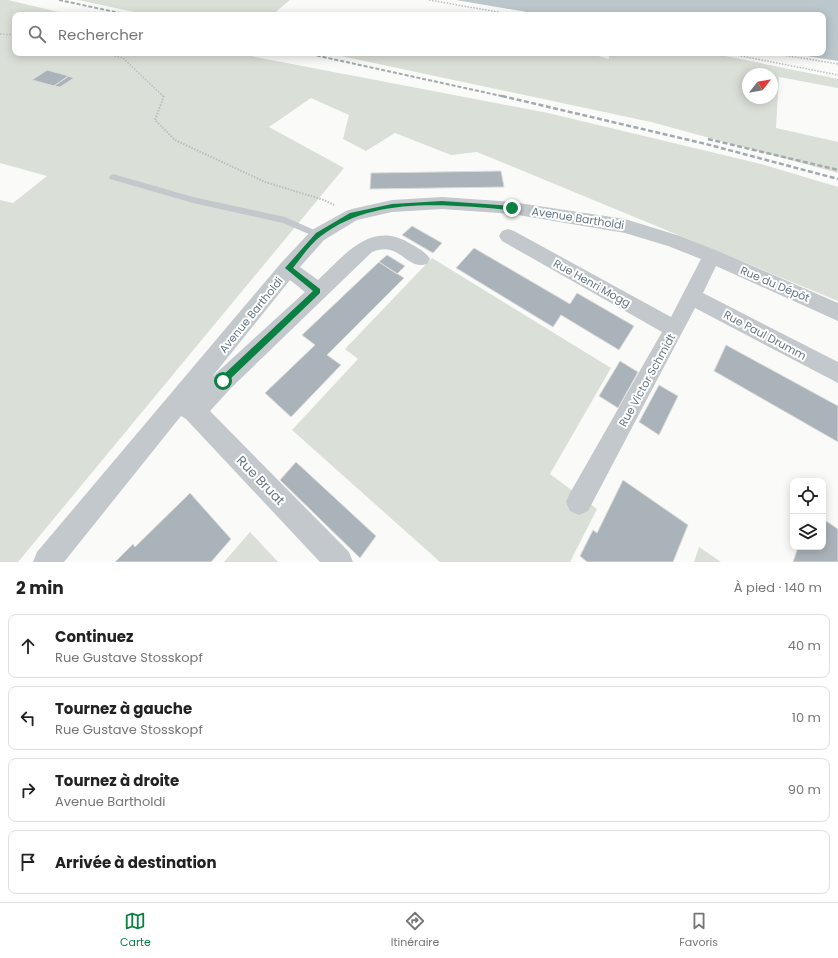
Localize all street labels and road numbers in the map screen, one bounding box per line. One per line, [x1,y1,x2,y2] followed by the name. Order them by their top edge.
[531,203,626,233] street label: Avenue Bartholdi
[550,255,634,311] street label: Rue Henri Mogg
[738,262,812,306] street label: Rue du Dépôt
[215,273,287,356] street label: Avenue Bartholdi
[721,306,809,364] street label: Rue Paul Drumm
[615,331,679,429] street label: Rue Victor Schmidt
[232,451,289,510] street label: Rue Bruat

